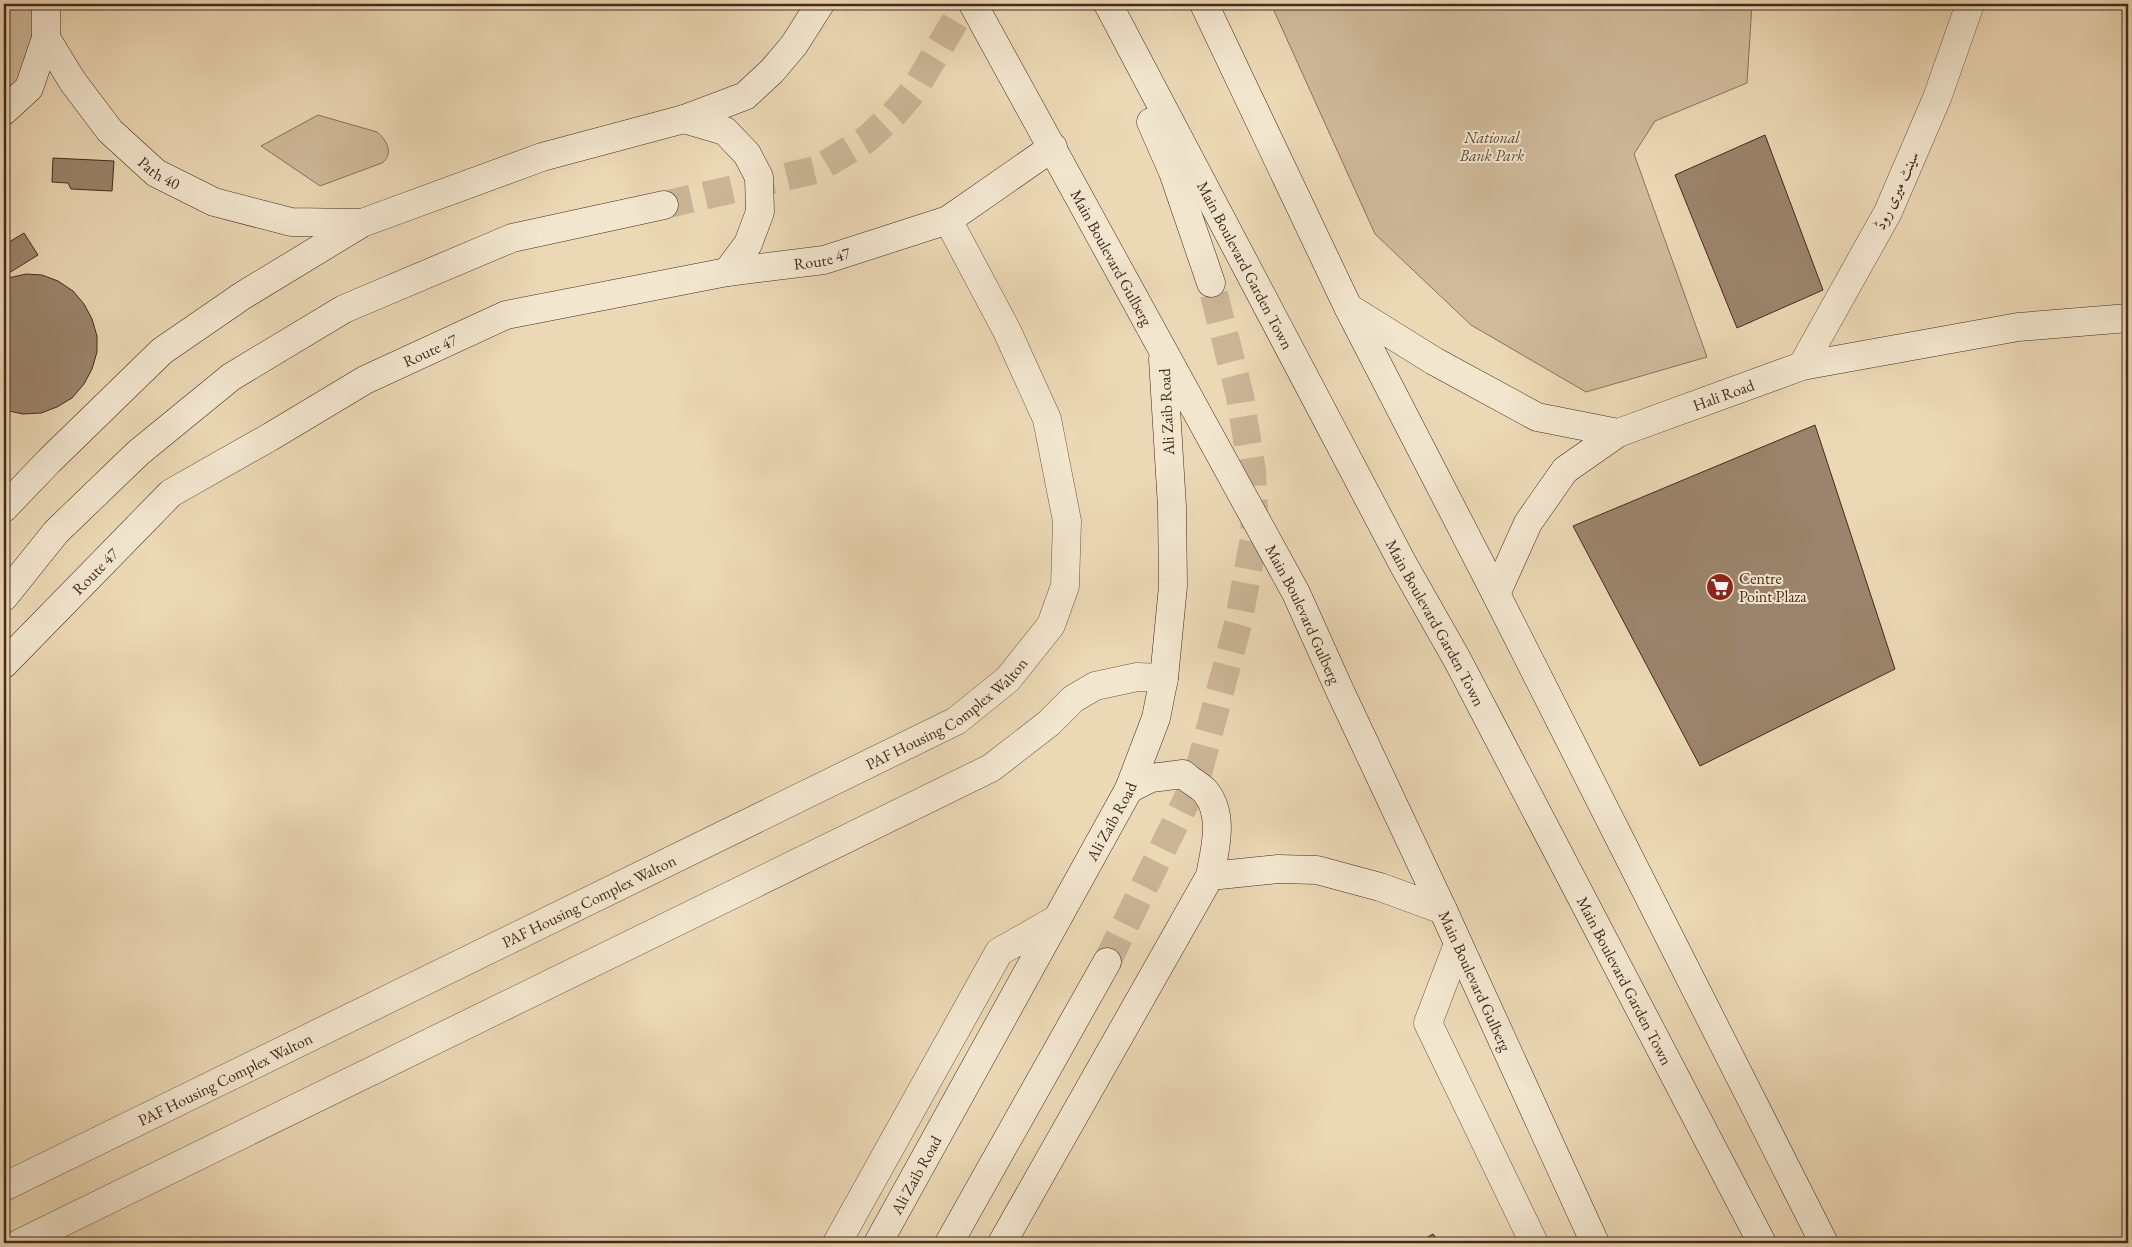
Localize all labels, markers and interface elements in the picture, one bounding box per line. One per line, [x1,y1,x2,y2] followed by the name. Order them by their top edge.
[1459,127,1525,166] park label: National Bank Park
[1869,147,1924,233] street label: سینٹ میری روڈ
[133,152,184,195] street label: Path 40
[1192,177,1298,354] street label: Main Boulevard Garden Town
[1066,186,1158,330] street label: Main Boulevard Gulberg
[792,242,853,275] street label: Route 47
[400,329,461,372] street label: Route 47
[1154,367,1179,457] street label: Ali Zaib Road
[1690,374,1758,416] street label: Hali Road
[1381,536,1490,710] street label: Main Boulevard Garden Town
[1260,541,1346,688] street label: Main Boulevard Gulberg
[68,543,123,599] street label: Route 47
[1739,568,1807,607] place label: Centre Point Plaza
[1705,572,1735,602] supermarket icon: Centre Point Plaza
[862,653,1032,775] street label: PAF Housing Complex Walton
[1081,778,1142,865] street label: Ali Zaib Road
[498,849,680,953] street label: PAF Housing Complex Walton
[1572,893,1677,1069] street label: Main Boulevard Garden Town
[1434,907,1517,1056] street label: Main Boulevard Gulberg
[135,1028,316,1131] street label: PAF Housing Complex Walton
[885,1131,947,1219] street label: Ali Zaib Road

